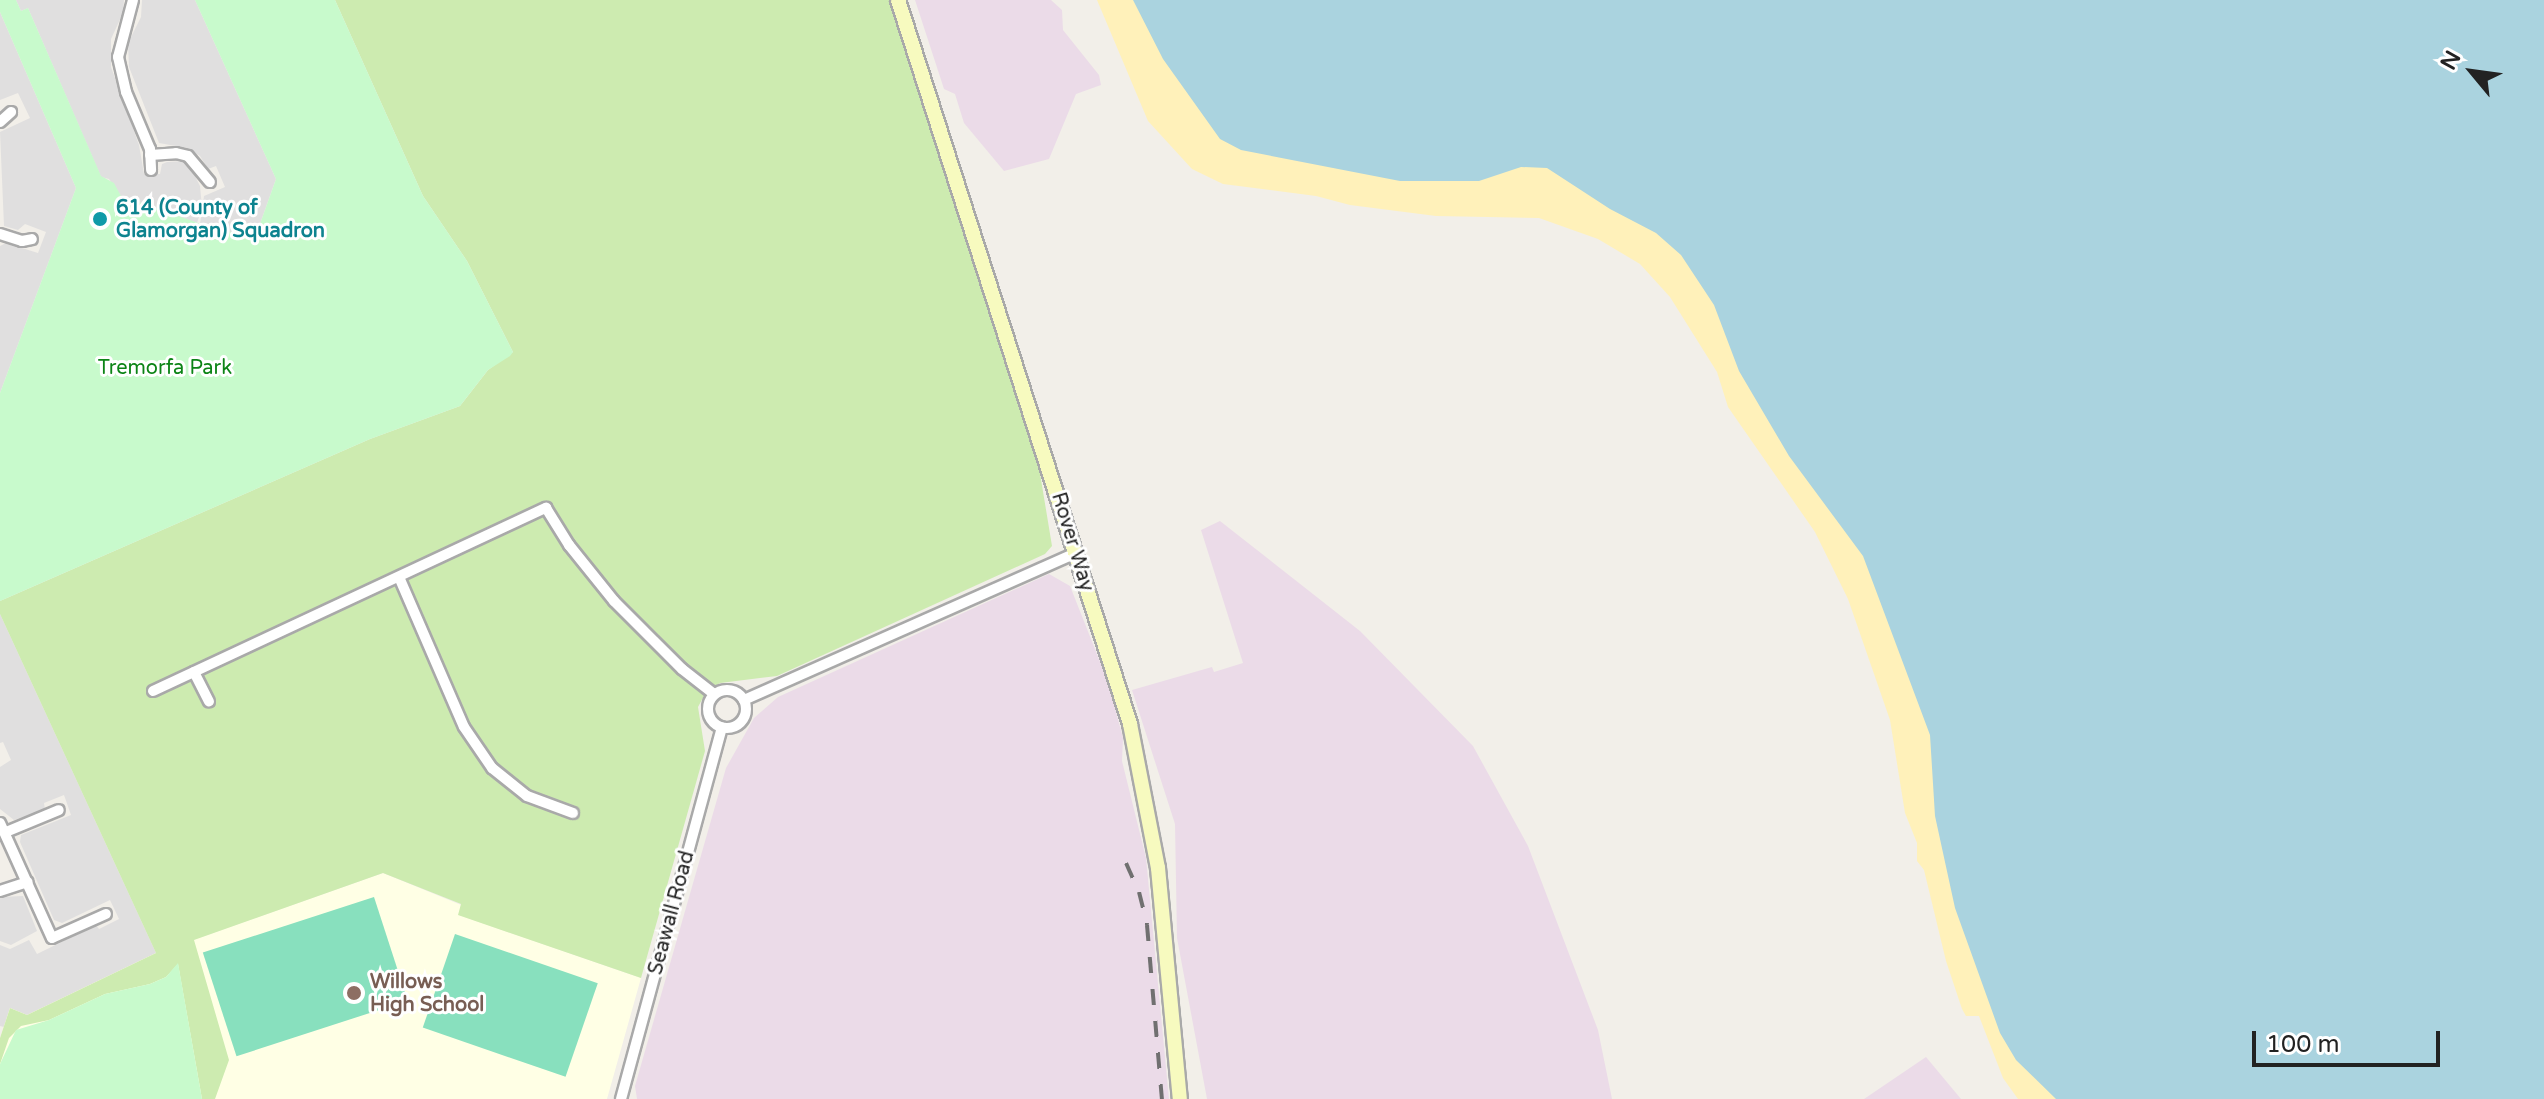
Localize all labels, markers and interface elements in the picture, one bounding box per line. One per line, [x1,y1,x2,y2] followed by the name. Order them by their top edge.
[2432,32,2512,112] north arrow
[2435,46,2467,74] text: N
[116,196,325,243] place label: 614 (County of Glamorgan) Squadron
[91,210,109,228] marker: 614 (County of Glamorgan) Squadron
[98,356,232,380] park label: Tremorfa Park
[1046,490,1098,594] street label: Rover Way
[644,849,700,977] street label: Seawall Road
[370,970,484,1017] place label: Willows High School
[345,984,363,1002] marker: Willows High School
[2256,1015,2444,1065] scale bar
[2266,1030,2340,1059] text: 100 m

